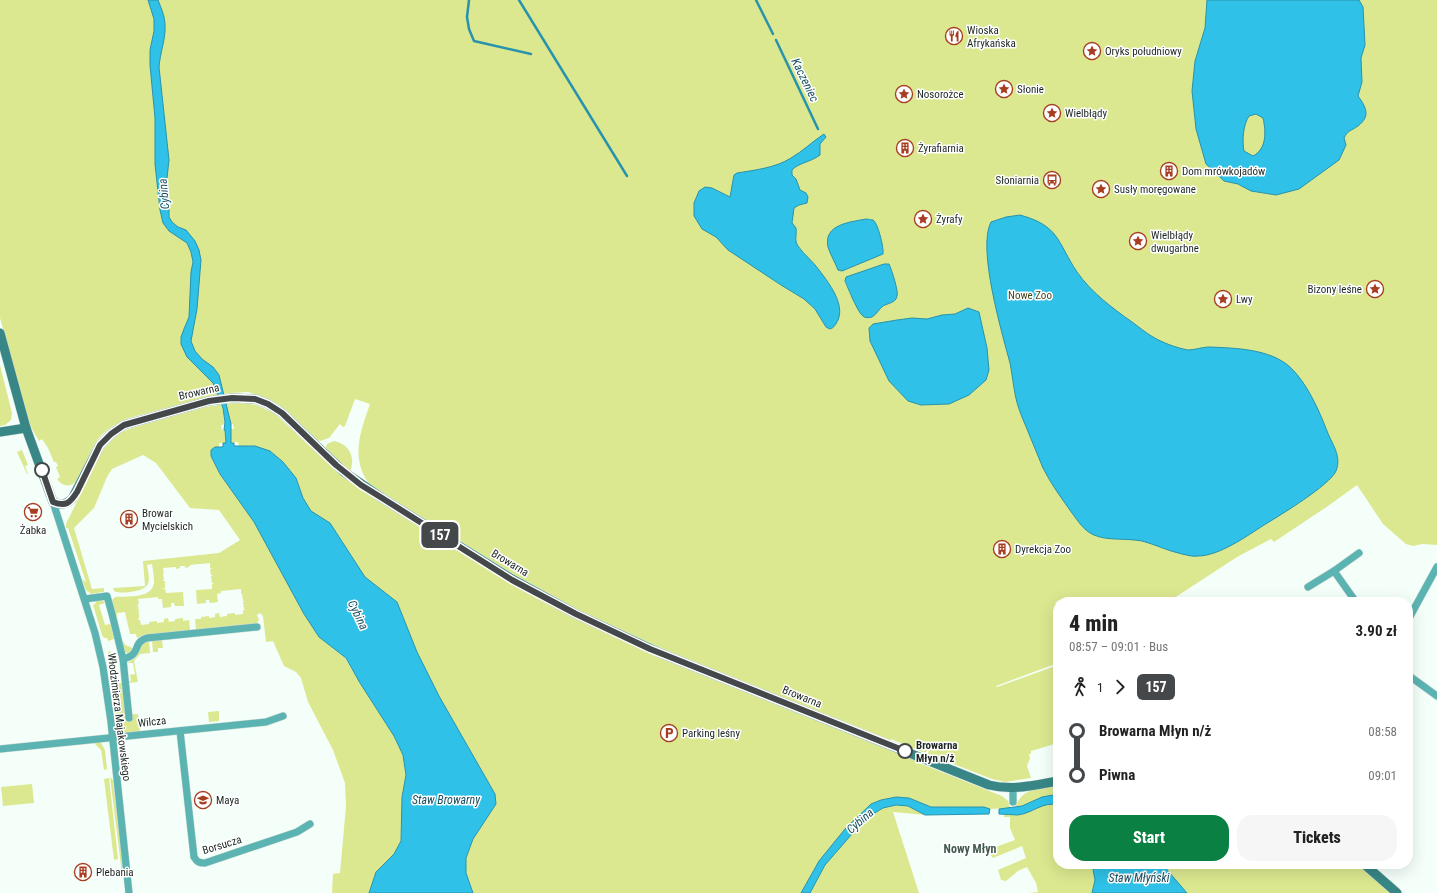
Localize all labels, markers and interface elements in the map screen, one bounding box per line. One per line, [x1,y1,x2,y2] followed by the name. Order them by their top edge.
[967,24,1016,50] place label: Wioska Afrykańska
[944,26,964,46] restaurant icon: Wioska Afrykańska
[1082,41,1102,61] place icon: Oryks południowy
[1105,45,1182,58] place label: Oryks południowy
[788,56,822,105] water label: Kaczeniec
[994,79,1014,99] place icon: Słonie
[1017,83,1044,96] place label: Słonie
[894,84,914,104] place icon: Nosorożce
[917,88,964,101] place label: Nosorożce
[1042,103,1062,123] place icon: Wielbłądy
[1065,107,1107,120] place label: Wielbłądy
[895,138,915,158] building icon: Żyrafiarnia
[918,142,964,155] place label: Żyrafiarnia
[1159,161,1179,181] building icon: Dom mrówkojadów
[1182,165,1265,178] place label: Dom mrówkojadów
[1042,170,1062,190] bus stop icon: Słoniarnia
[995,174,1039,187] place label: Słoniarnia
[156,178,172,210] water label: Cybina
[1091,179,1111,199] place icon: Susły moręgowane
[1114,183,1196,196] place label: Susły moręgowane
[913,209,933,229] place icon: Żyrafy
[936,213,963,226] place label: Żyrafy
[1151,229,1199,255] place label: Wielbłądy dwugarbne
[1128,231,1148,251] place icon: Wielbłądy dwugarbne
[1365,279,1385,299] place icon: Bizony leśne
[1308,283,1362,296] place label: Bizony leśne
[1008,289,1052,302] park label: Nowe Zoo
[1213,289,1233,309] place icon: Lwy
[1236,293,1253,306] place label: Lwy
[177,381,221,403] street label: Browarna
[34,462,50,478] unlabelled marker
[23,502,43,522] supermarket icon: Żabka
[142,507,193,533] place label: Browar Mycielskich
[119,509,139,529] building icon: Browar Mycielskich
[417,522,463,548] line badge: 157
[20,524,46,537] place label: Żabka
[429,527,451,543] text: 157
[992,539,1012,559] building icon: Dyrekcja Zoo
[1015,543,1072,556] place label: Dyrekcja Zoo
[489,547,531,579] street label: Browarna
[345,598,371,632] water label: Cybina
[1069,611,1118,636] text: 4 min
[1355,622,1397,640] text: 3.90 zł
[1069,639,1168,654] text: 08:57 – 09:01 · Bus
[105,652,133,782] street label: Włodzimierza Majakowskiego
[1069,676,1091,698] icon: walk
[1109,676,1131,698] icon: forward
[1145,679,1167,695] text: 157
[1097,680,1103,695] text: 1
[780,683,824,711] street label: Browarna
[137,714,167,730] street label: Wilcza
[1099,722,1211,740] text: Browarna Młyn n/ż
[659,723,679,743] parking icon: Parking leśny
[1368,724,1397,739] text: 08:58
[682,727,740,740] place label: Parking leśny
[916,739,957,765] place label: Browarna Młyn n/ż
[897,743,913,759] marker: Browarna Młyn n/ż
[1099,766,1135,784] text: Piwna
[1368,768,1397,783] text: 09:01
[193,790,213,810] school or university icon: Maya
[412,793,481,807] water label: Staw Browarny
[216,794,239,807] place label: Maya
[844,806,876,836] water label: Cybina
[1069,815,1229,861] button: Start
[1237,815,1397,861] button: Tickets
[201,833,243,857] street label: Borsucza
[944,842,996,856] district label: Nowy Młyn
[73,862,93,882] building icon: Plebania
[96,866,134,879] place label: Plebania
[1109,871,1170,885] water label: Staw Młyński

